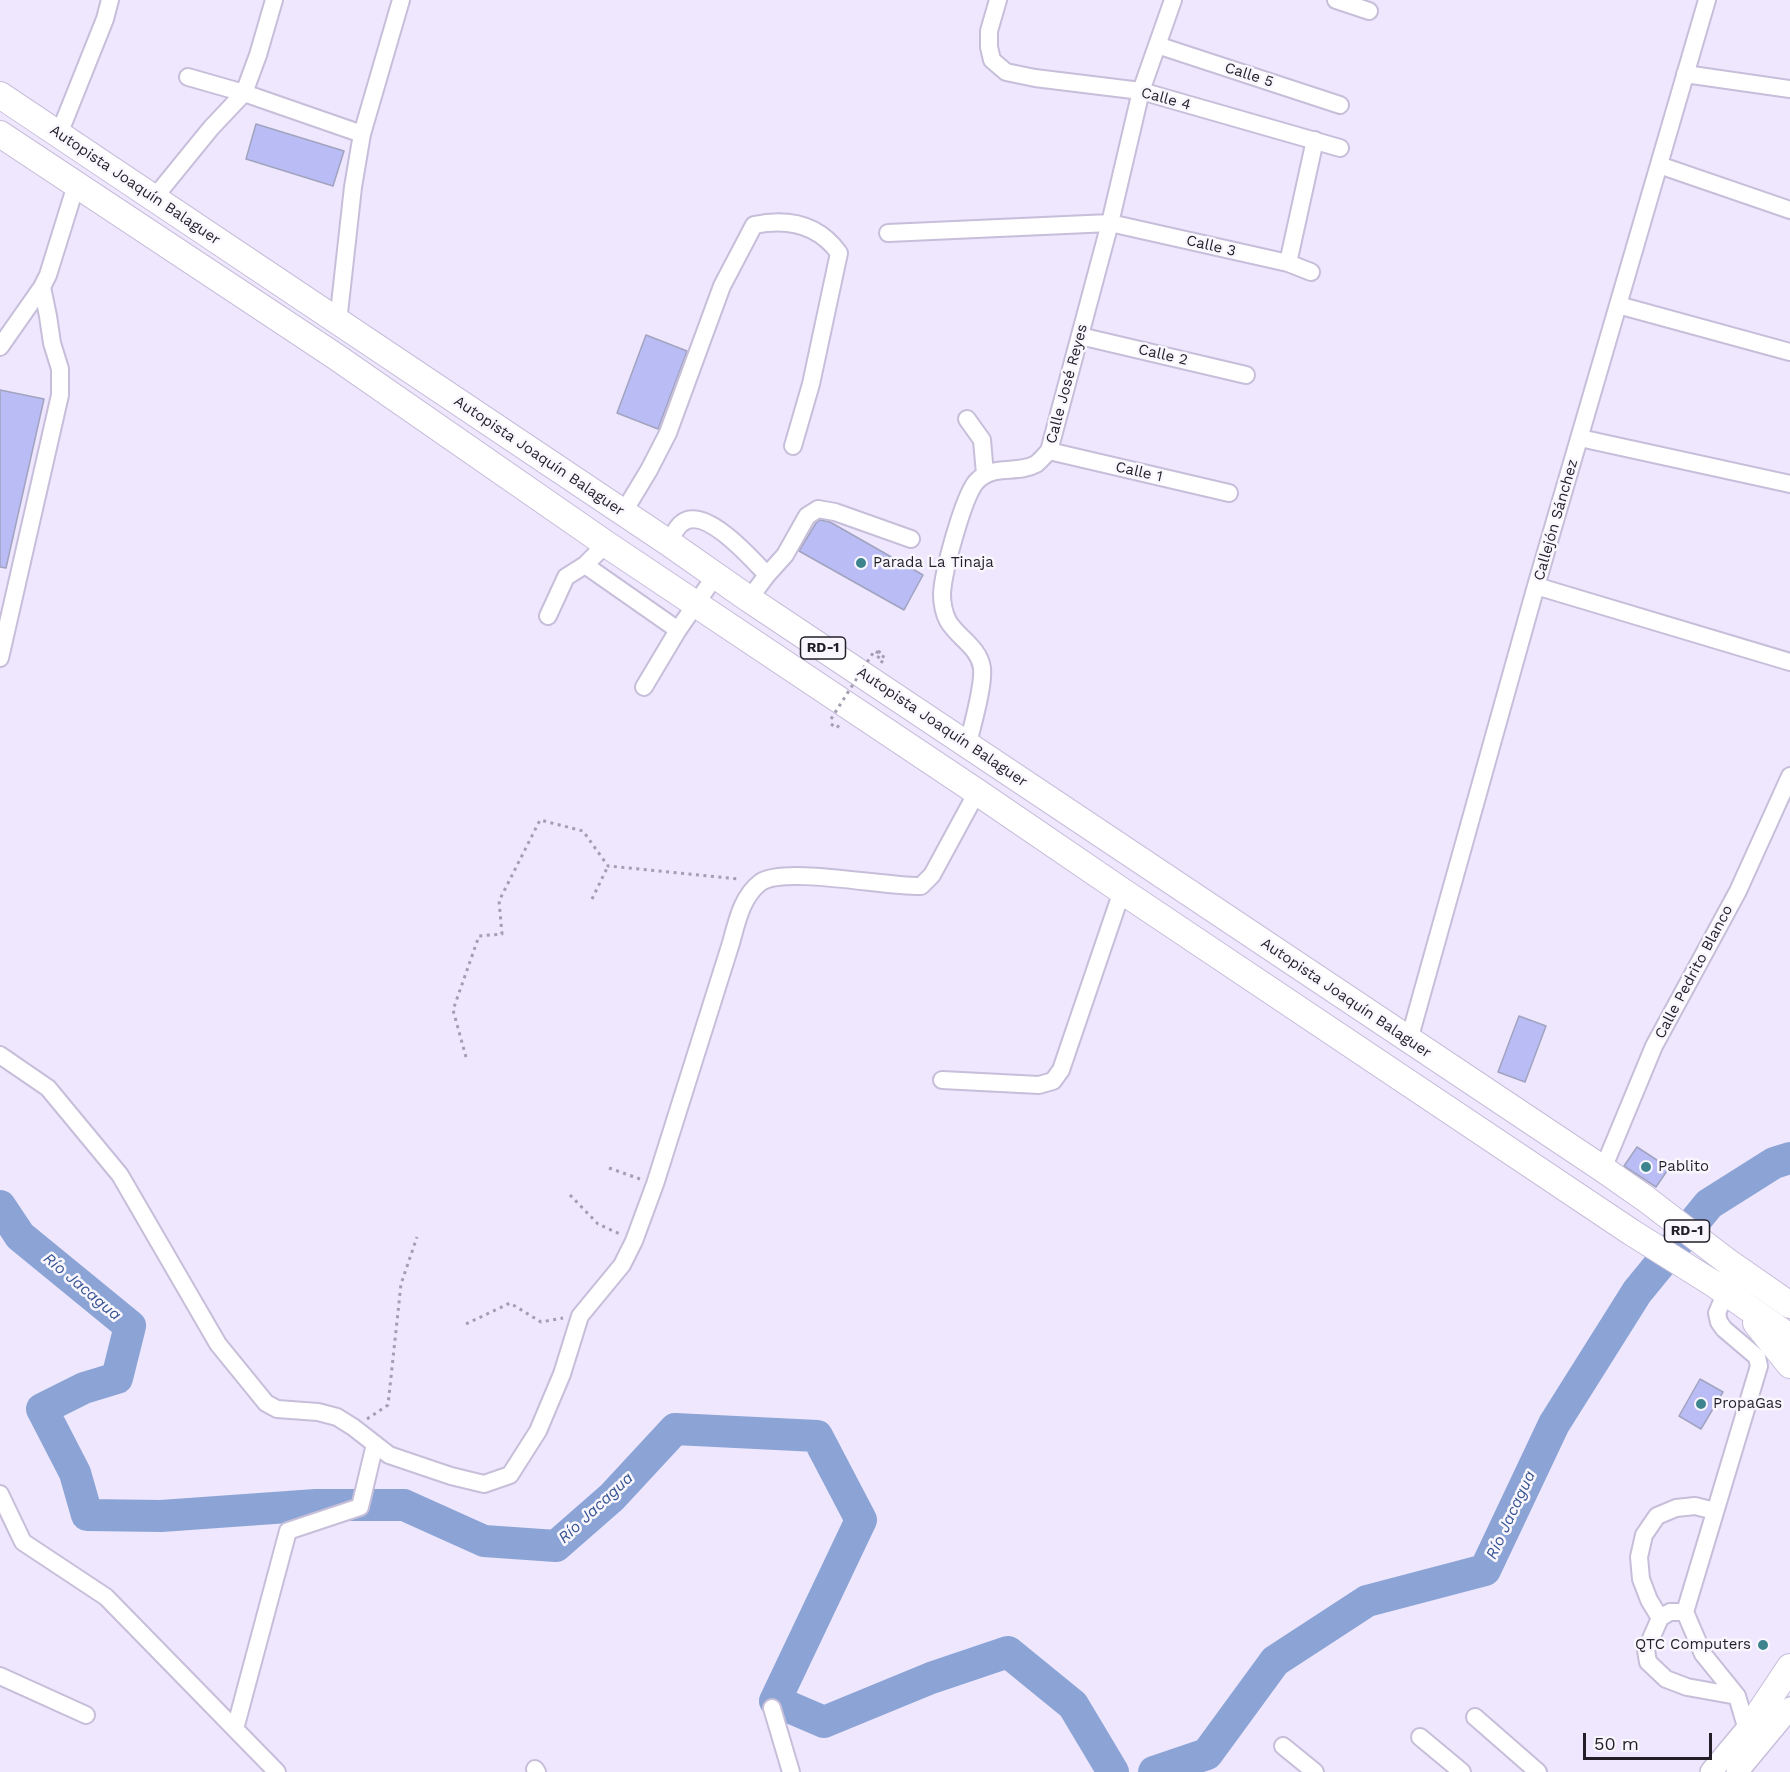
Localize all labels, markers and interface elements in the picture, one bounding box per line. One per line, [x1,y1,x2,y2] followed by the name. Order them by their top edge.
[1222,59,1276,91] street label: Calle 5
[1139,84,1193,114] street label: Calle 4
[46,121,224,249] street label: Autopista Joaquín Balaguer
[1184,232,1238,260] street label: Calle 3
[1042,322,1092,446] street label: Calle José Reyes
[1136,341,1190,369] street label: Calle 2
[450,392,628,520] street label: Autopista Joaquín Balaguer
[1530,457,1582,583] street label: Callejón Sánchez
[1114,458,1164,486] street label: Calle 1
[873,554,994,572] place label: Parada La Tinaja
[854,556,868,570] marker: Parada La Tinaja
[800,637,846,659] road number: RD-1
[853,663,1031,791] street label: Autopista Joaquín Balaguer
[1651,902,1737,1042] street label: Calle Pedrito Blanco
[1257,934,1435,1062] street label: Autopista Joaquín Balaguer
[1658,1158,1709,1176] place label: Pablito
[1639,1160,1653,1174] marker: Pablito
[1664,1220,1710,1242] road number: RD-1
[39,1249,125,1325] water label: Río Jacagua
[1713,1395,1782,1413] place label: PropaGas
[1694,1397,1708,1411] marker: PropaGas
[555,1468,637,1548] water label: Río Jacagua
[1482,1468,1540,1562] water label: Río Jacagua
[1635,1636,1751,1654] place label: QTC Computers
[1756,1638,1770,1652] marker: QTC Computers
[1586,1721,1715,1759] scale bar
[1594,1733,1639,1754] text: 50 m

